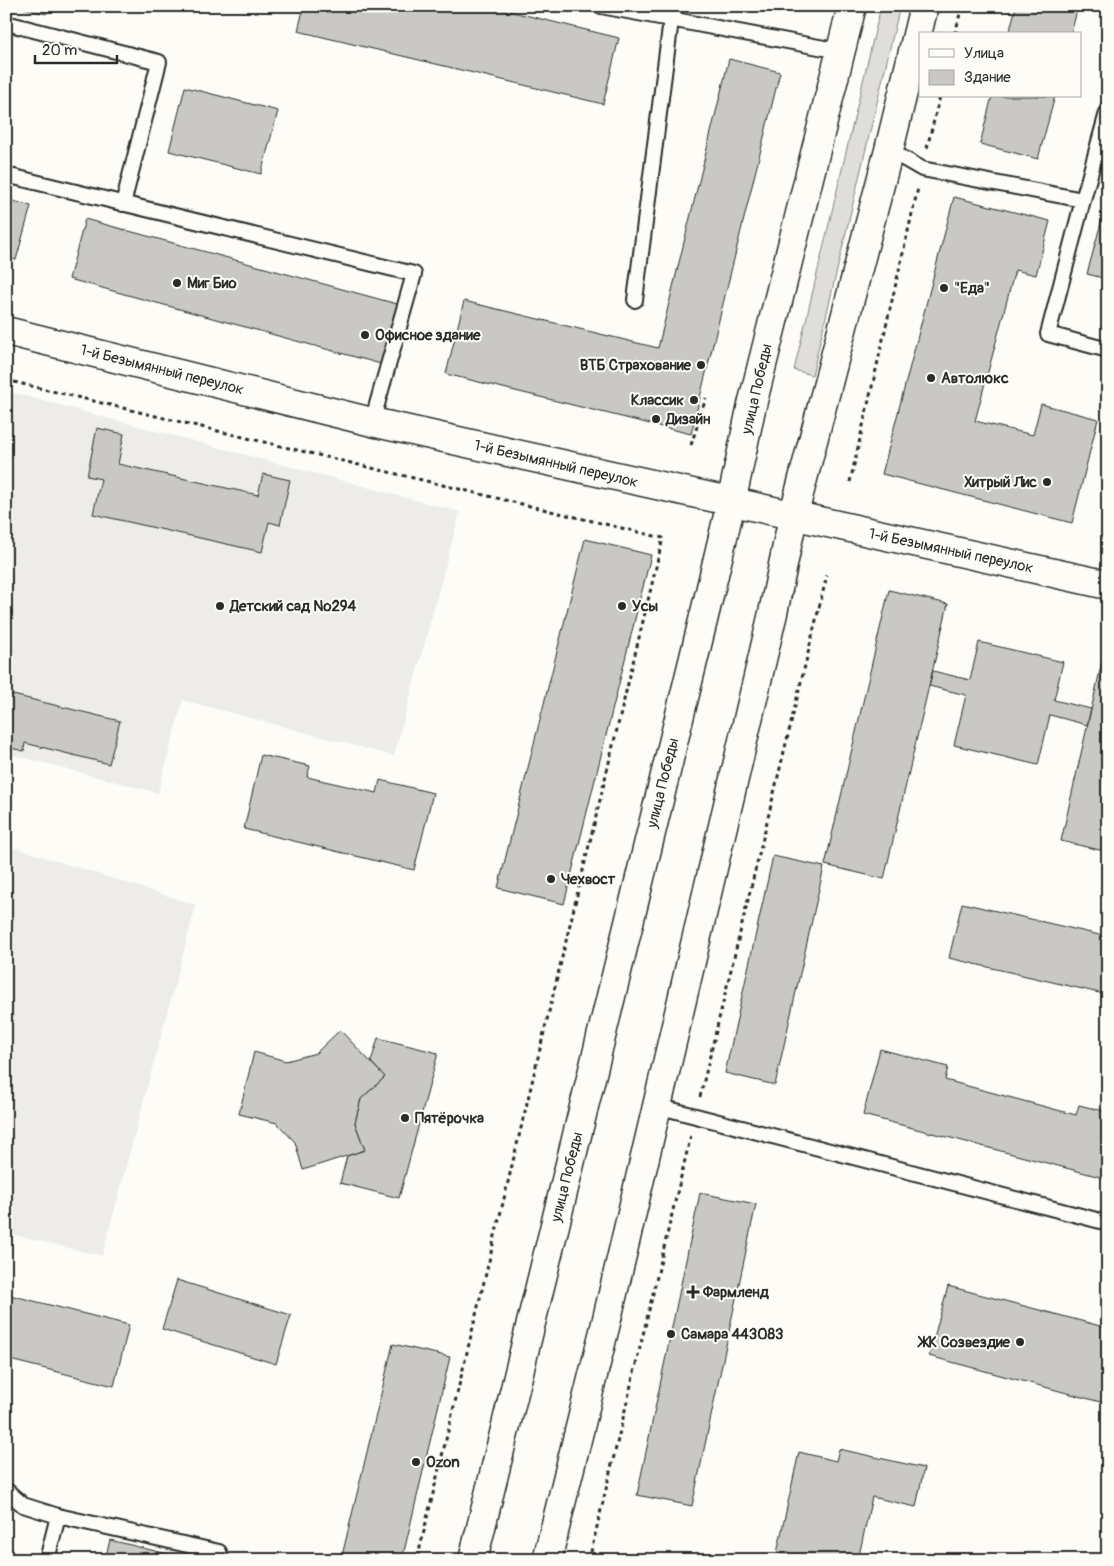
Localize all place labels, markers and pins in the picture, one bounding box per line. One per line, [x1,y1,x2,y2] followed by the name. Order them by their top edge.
[187,274,237,293] place label: Миг Био
[171,277,183,289] marker: Миг Био
[954,279,990,298] place label: "Еда"
[938,282,950,294] marker: "Еда"
[375,326,481,345] place label: Офисное здание
[359,329,371,341] marker: Офисное здание
[580,356,692,375] place label: ВТБ Страхование
[695,359,707,371] marker: ВТБ Страхование
[941,369,1009,388] place label: Автолюкс
[925,372,937,384] marker: Автолюкс
[631,391,684,410] place label: Классик
[688,394,700,406] marker: Классик
[665,410,711,429] place label: Дизайн
[650,413,662,425] marker: Дизайн
[964,473,1037,492] place label: Хитрый Лис
[1041,476,1053,488] marker: Хитрый Лис
[229,597,357,616] place label: Детский сад №294
[632,597,659,616] place label: Усы
[214,600,226,612] marker: Детский сад №294
[616,600,628,612] marker: Усы
[561,870,616,889] place label: Чехвост
[545,873,557,885] marker: Чехвост
[415,1109,484,1128] place label: Пятёрочка
[399,1112,411,1124] marker: Пятёрочка
[702,1283,770,1302] place label: Фармленд
[687,1286,699,1298] marker: Фармленд
[681,1325,783,1344] place label: Самара 443083
[665,1328,677,1340] marker: Самара 443083
[917,1333,1011,1352] place label: ЖК Созвездие
[1014,1336,1026,1348] marker: ЖК Созвездие
[426,1453,460,1472] place label: Ozon
[410,1456,422,1468] marker: Ozon

